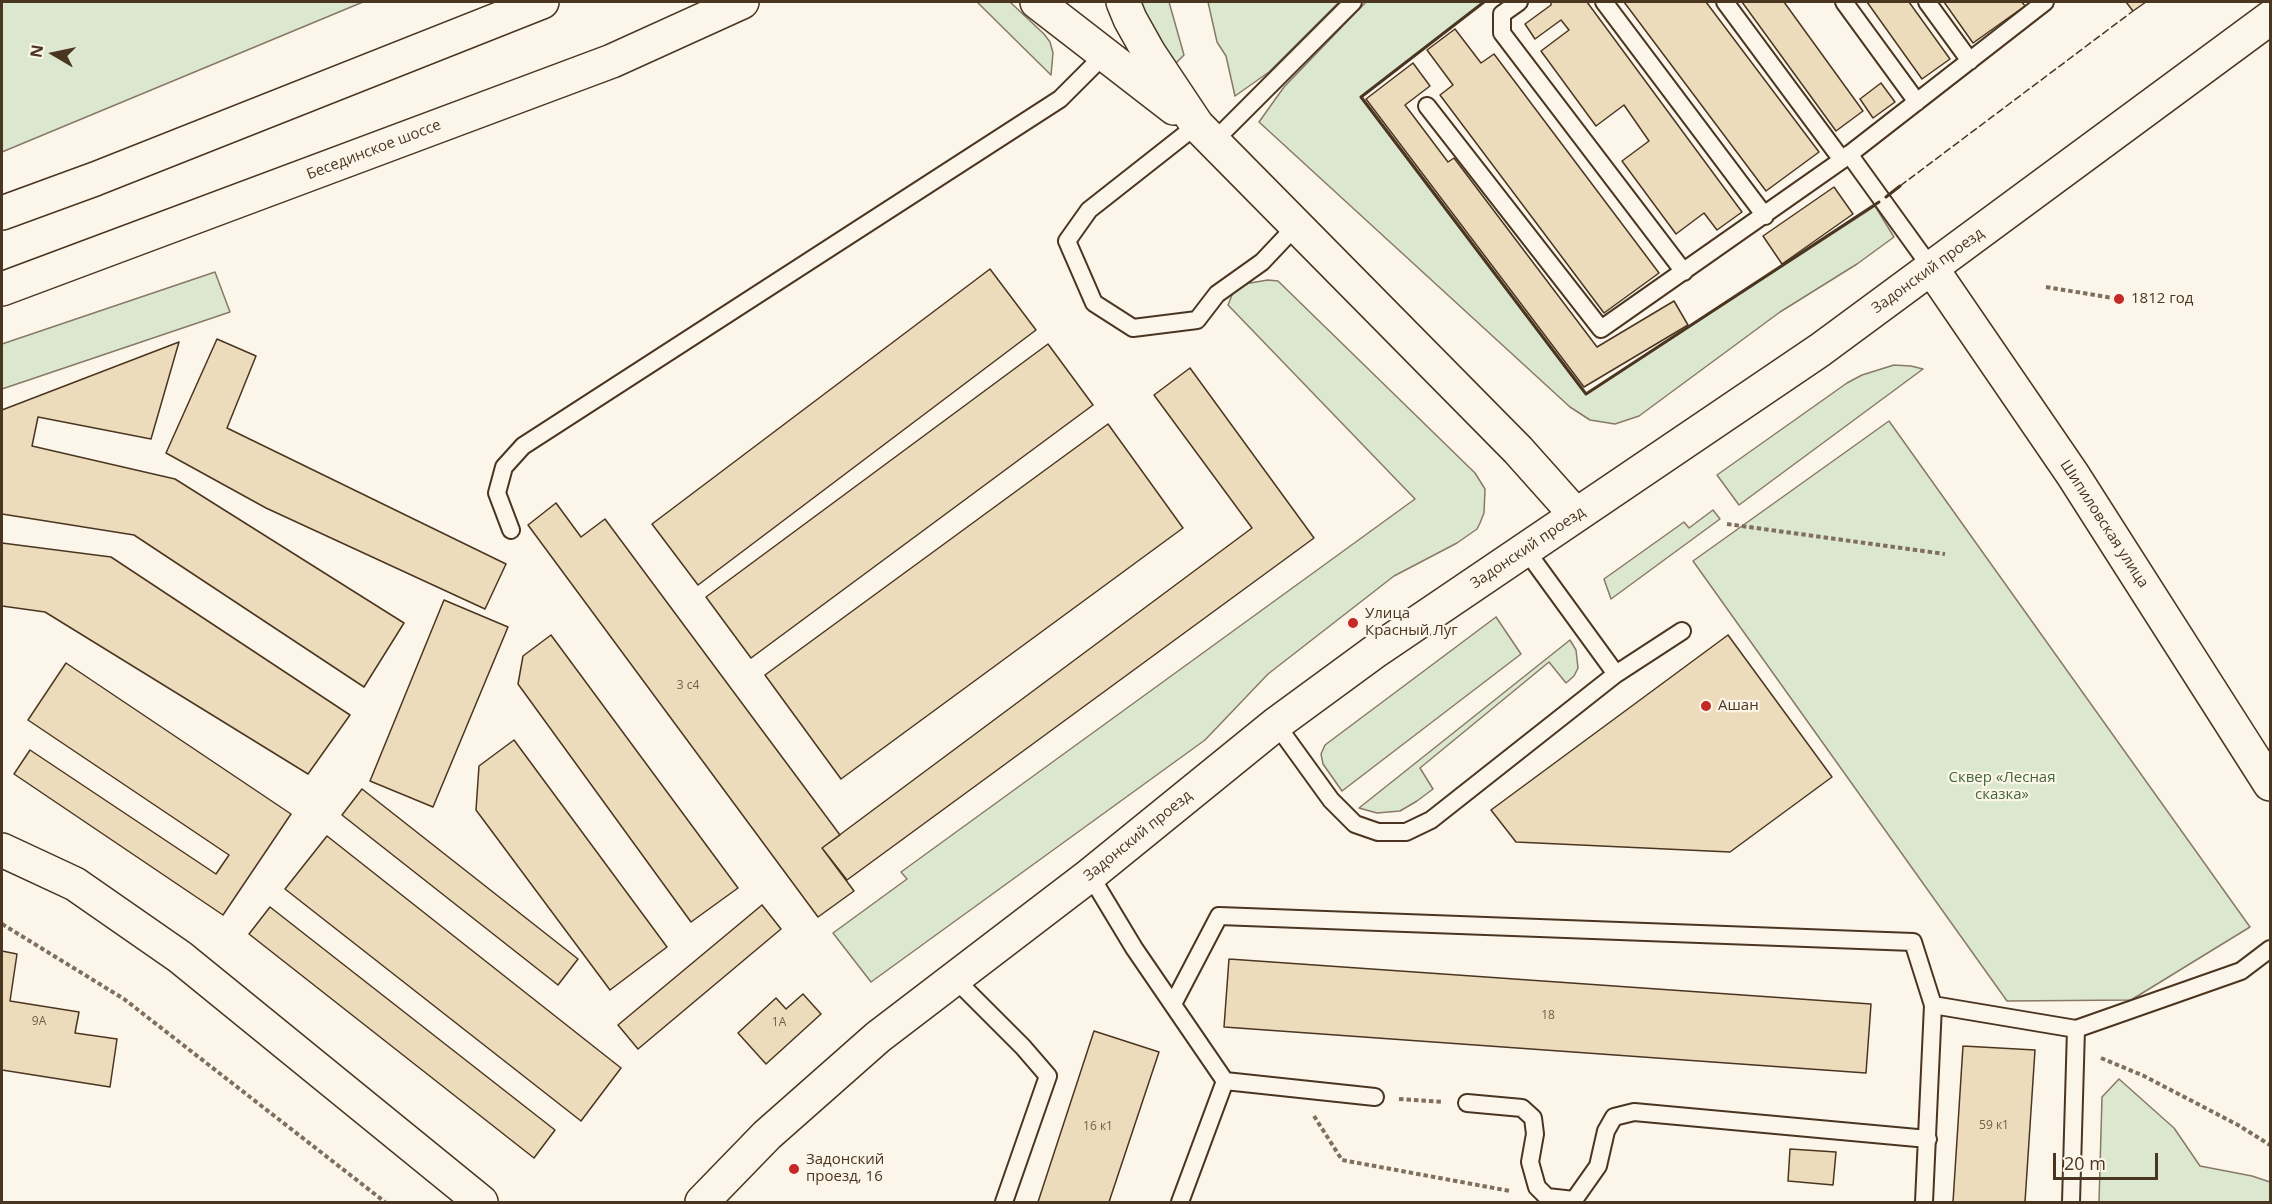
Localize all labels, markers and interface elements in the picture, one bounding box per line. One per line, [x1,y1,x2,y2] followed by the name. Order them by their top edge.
[24,24,84,84] north arrow
[24,43,48,59] text: N
[304,116,444,184] street label: Бесединское шоссе
[1869,224,1987,318] street label: Задонский проезд
[2131,290,2193,308] place label: 1812 год
[2112,292,2126,306] marker: 1812 год
[2056,457,2152,591] street label: Шипиловская улица
[1467,503,1589,593] street label: Задонский проезд
[1365,605,1458,640] place label: Улица Красный Луг
[1346,616,1360,630] marker: Улица Красный Луг
[677,679,699,693] house number: 3 с4
[1718,697,1759,715] place label: Ашан
[1699,699,1713,713] marker: Ашан
[1948,769,2056,804] park label: Сквер «Лесная сказка»
[1080,787,1196,885] street label: Задонский проезд
[1541,1009,1555,1023] house number: 18
[32,1015,46,1029] house number: 9А
[772,1016,786,1030] house number: 1А
[1979,1119,2009,1133] house number: 59 к1
[1083,1120,1113,1134] house number: 16 к1
[2056,1141,2161,1179] scale bar
[806,1151,884,1186] place label: Задонский проезд, 16
[2064,1151,2106,1175] text: 20 m
[787,1162,801,1176] marker: Задонский проезд, 16

